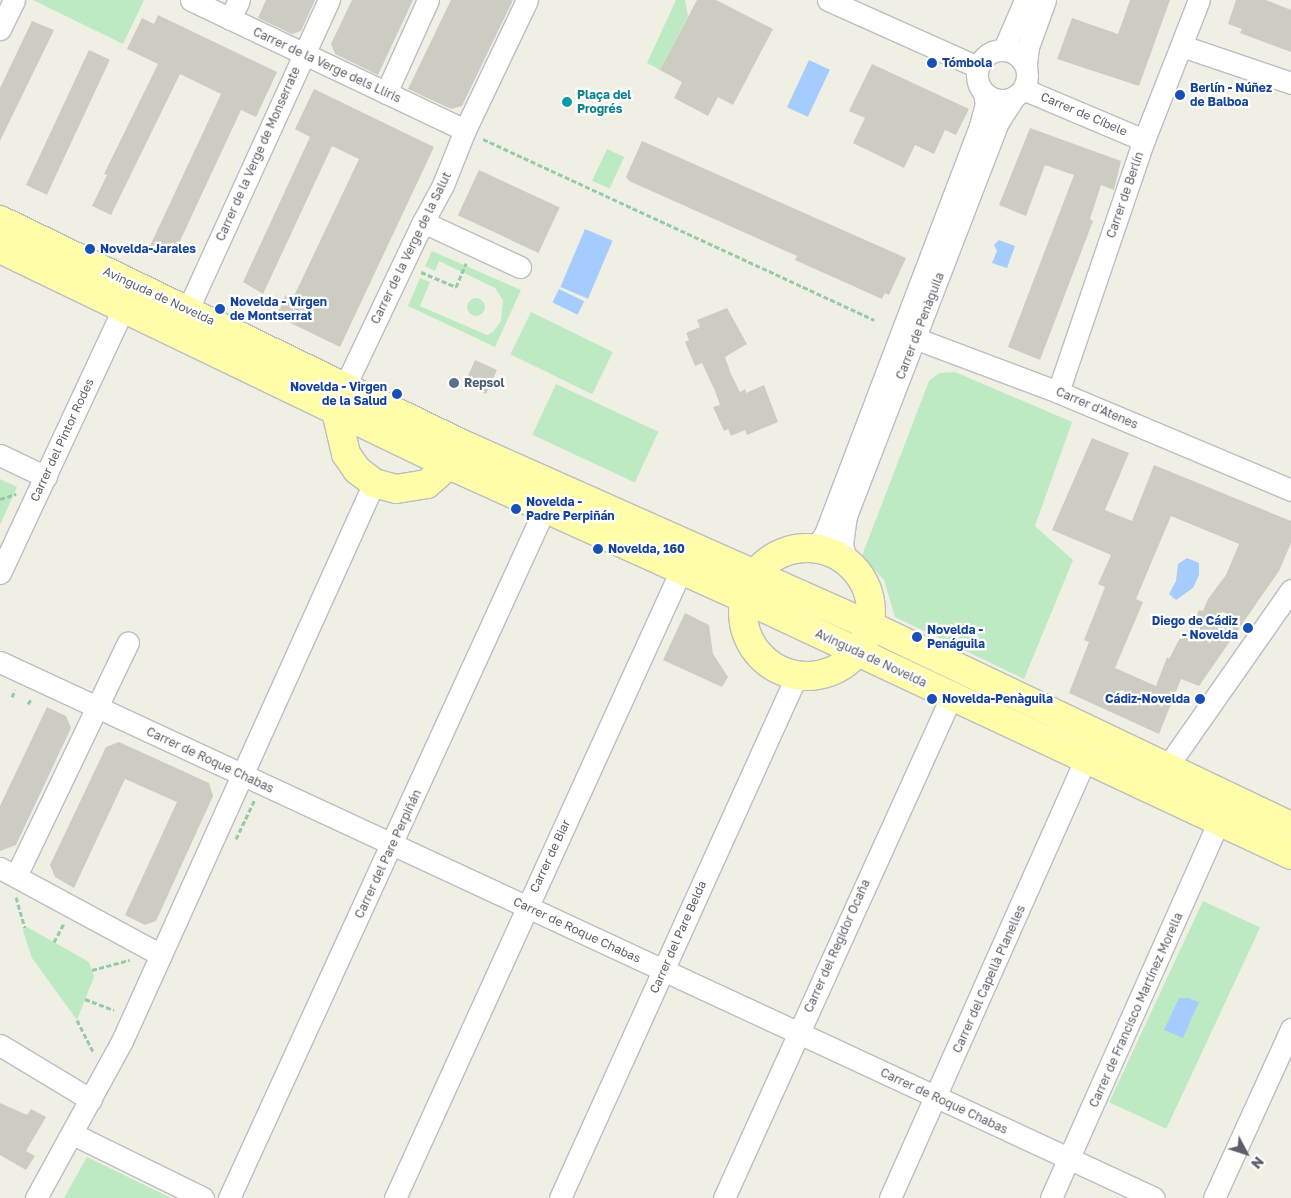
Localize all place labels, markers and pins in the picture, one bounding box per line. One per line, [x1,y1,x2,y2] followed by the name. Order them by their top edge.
[942,56,992,70] place label: Tómbola
[926,57,938,69] marker: Tómbola
[1190,81,1272,109] place label: Berlín - Núñez de Balboa
[577,88,631,116] place label: Plaça del Progrés
[1174,89,1186,101] marker: Berlín - Núñez de Balboa
[561,96,573,108] marker: Plaça del Progrés
[100,242,196,256] place label: Novelda-Jarales
[84,243,96,255] marker: Novelda-Jarales
[230,295,327,323] place label: Novelda - Virgen de Montserrat
[214,303,226,315] marker: Novelda - Virgen de Montserrat
[464,376,505,390] place label: Repsol
[448,377,460,389] marker: Repsol
[290,380,387,408] place label: Novelda - Virgen de la Salud
[391,388,403,400] marker: Novelda - Virgen de la Salud
[526,495,615,523] place label: Novelda - Padre Perpiñán
[510,503,522,515] marker: Novelda - Padre Perpiñán
[608,542,685,556] place label: Novelda, 160
[592,543,604,555] marker: Novelda, 160
[1152,614,1238,642] place label: Diego de Cádiz - Novelda
[1242,622,1254,634] marker: Diego de Cádiz - Novelda
[927,623,985,651] place label: Novelda - Penáguila
[911,631,923,643] marker: Novelda - Penáguila
[942,692,1053,706] place label: Novelda-Penàguila
[1105,692,1190,706] place label: Cádiz-Novelda
[926,693,938,705] marker: Novelda-Penàguila
[1194,693,1206,705] marker: Cádiz-Novelda

